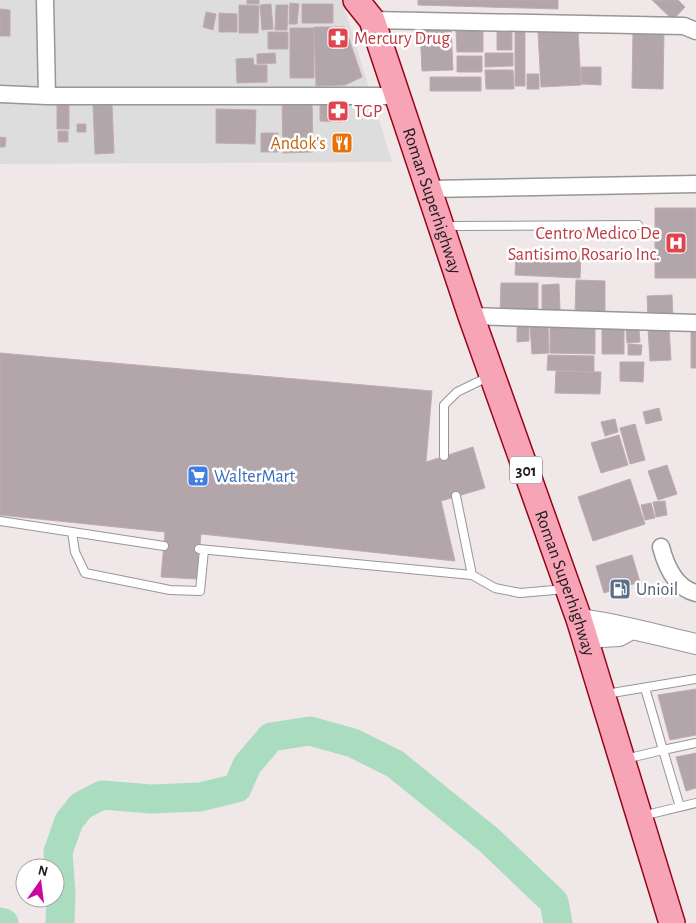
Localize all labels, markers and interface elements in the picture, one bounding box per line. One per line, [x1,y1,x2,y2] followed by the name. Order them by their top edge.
[326,26,350,50] pharmacy icon: Mercury Drug
[354,30,450,48] place label: Mercury Drug
[326,99,350,123] pharmacy icon: TGP
[354,103,382,121] place label: TGP
[399,125,464,277] street label: Roman Superhighway
[330,131,354,155] restaurant icon: Andok's
[270,135,326,153] place label: Andok's
[508,225,660,264] place label: Centro Medico De Santisimo Rosario Inc.
[664,231,688,255] hospital icon: Centro Medico De Santisimo Rosario Inc.
[510,456,542,484] road number: 301
[186,464,210,488] supermarket icon: WalterMart
[214,468,295,486] place label: WalterMart
[531,508,598,659] street label: Roman Superhighway
[608,577,632,601] fuel station icon: Unioil
[636,581,678,599] place label: Unioil
[15,858,65,908] north arrow
[36,863,49,879] text: N

